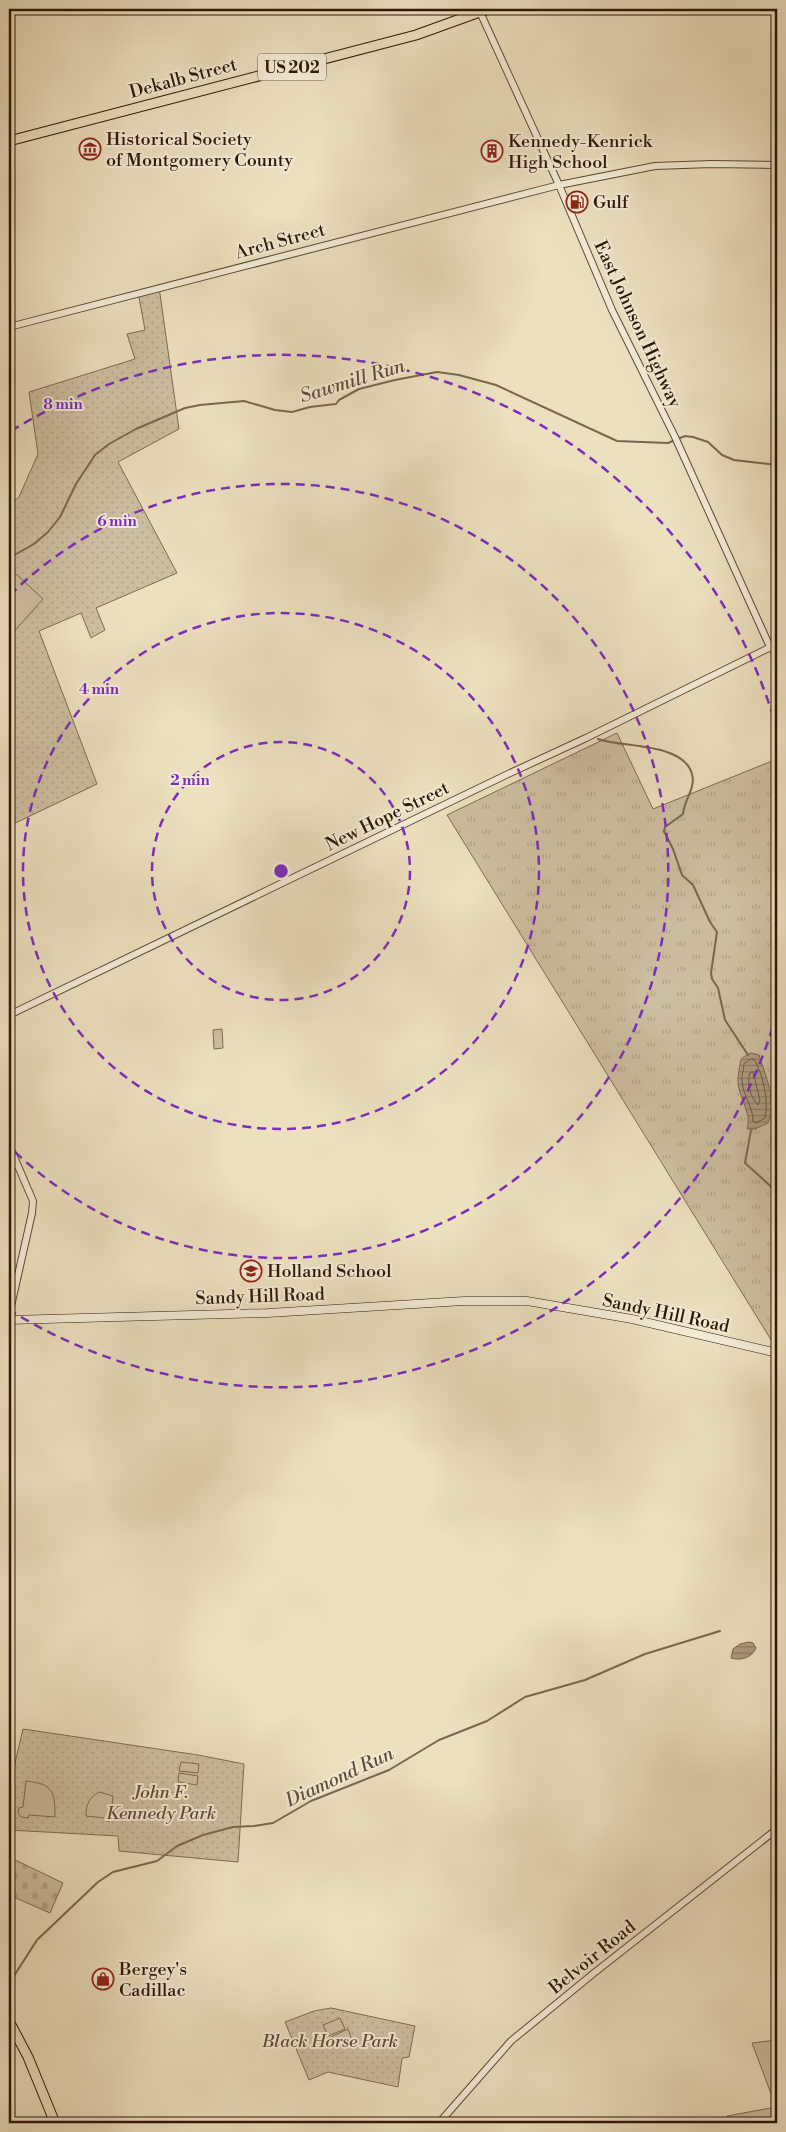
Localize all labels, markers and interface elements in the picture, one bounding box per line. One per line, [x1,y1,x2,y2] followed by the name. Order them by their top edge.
[127,53,240,104] street label: Dekalb Street
[258,54,326,80] road number: US 202
[106,128,293,172] place label: Historical Society of Montgomery County
[508,130,654,174] place label: Kennedy-Kenrick High School
[78,137,102,161] museum icon: Historical Society of Montgomery County
[480,139,504,163] building icon: Kennedy-Kenrick High School
[565,190,589,214] fuel station icon: Gulf
[593,191,630,214] place label: Gulf
[232,218,328,265] street label: Arch Street
[589,237,687,412] street label: East Johnson Highway
[297,353,408,408] water label: Sawmill Run
[43,395,84,414] text: 8 min
[97,512,138,531] text: 6 min
[79,680,120,699] text: 4 min
[170,771,210,790] text: 2 min
[322,776,453,856] street label: New Hope Street
[272,862,290,880] centre of rings
[239,1259,263,1283] school or university icon: Holland School
[267,1260,392,1283] place label: Holland School
[195,1283,326,1310] street label: Sandy Hill Road
[600,1289,732,1338] street label: Sandy Hill Road
[281,1741,398,1813] water label: Diamond Run
[106,1781,216,1825] park label: John F. Kennedy Park
[543,1915,641,2000] street label: Belvoir Road
[118,1958,187,2002] place label: Bergey's Cadillac
[91,1967,115,1991] shop icon: Bergey's Cadillac
[261,2030,398,2053] park label: Black Horse Park

